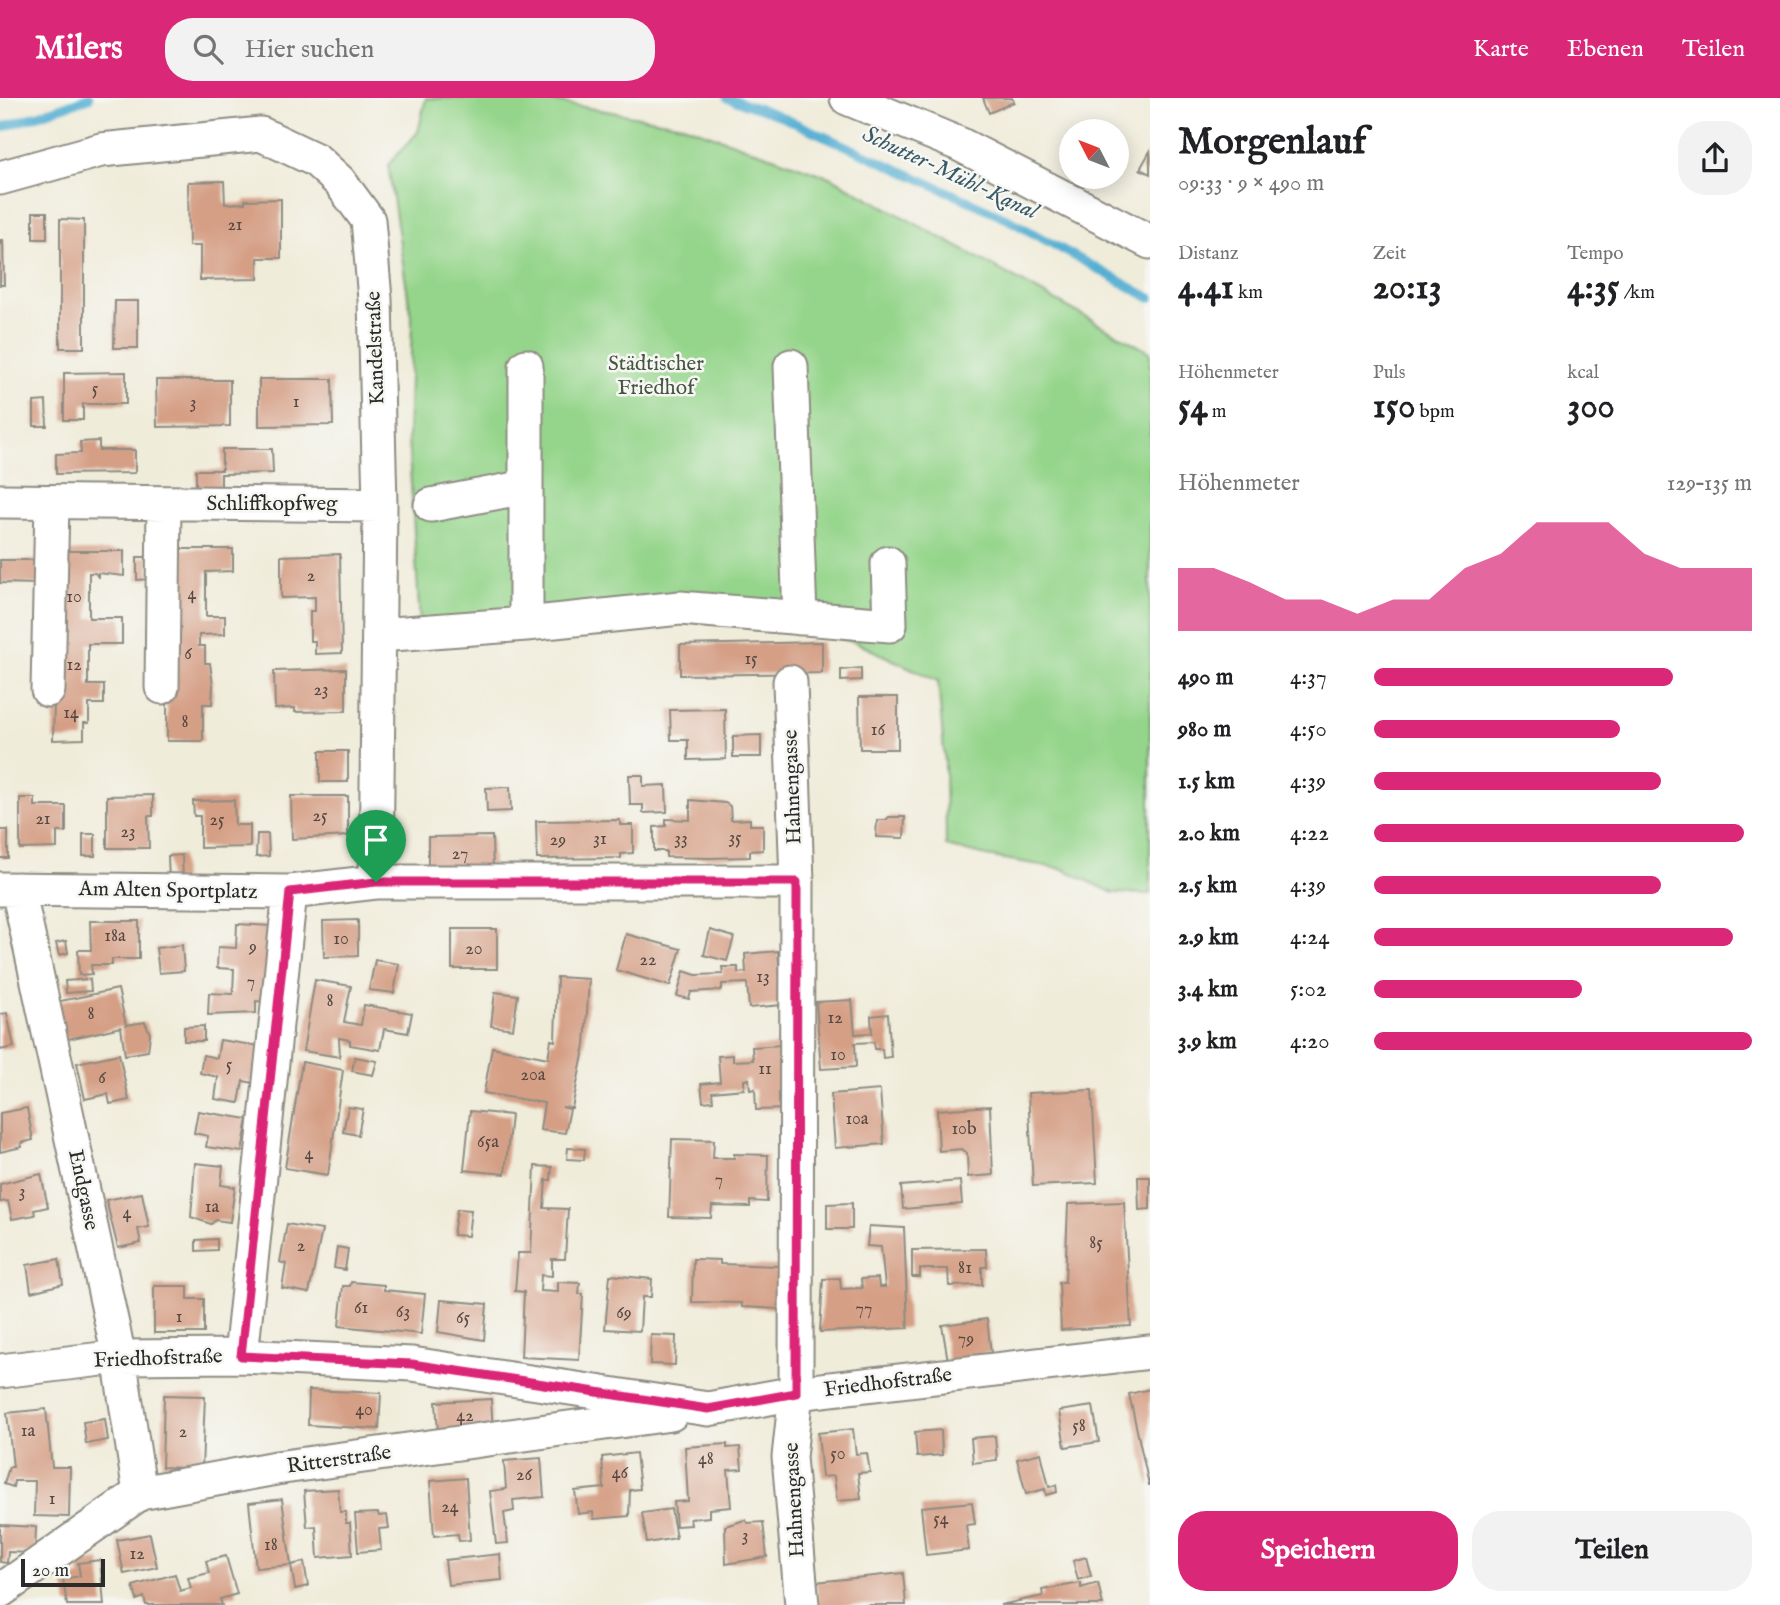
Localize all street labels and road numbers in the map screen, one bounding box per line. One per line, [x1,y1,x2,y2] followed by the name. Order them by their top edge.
[361,290,391,405] street label: Kandelstraße
[207,491,338,518] street label: Schliffkopfweg
[777,729,809,845] street label: Hahnengasse
[77,876,258,906] street label: Am Alten Sportplatz
[61,1147,105,1233] street label: Endgasse
[93,1343,223,1375] street label: Friedhofstraße
[822,1362,954,1404] street label: Friedhofstraße
[285,1439,393,1481] street label: Ritterstraße
[778,1441,811,1558] street label: Hahnengasse

